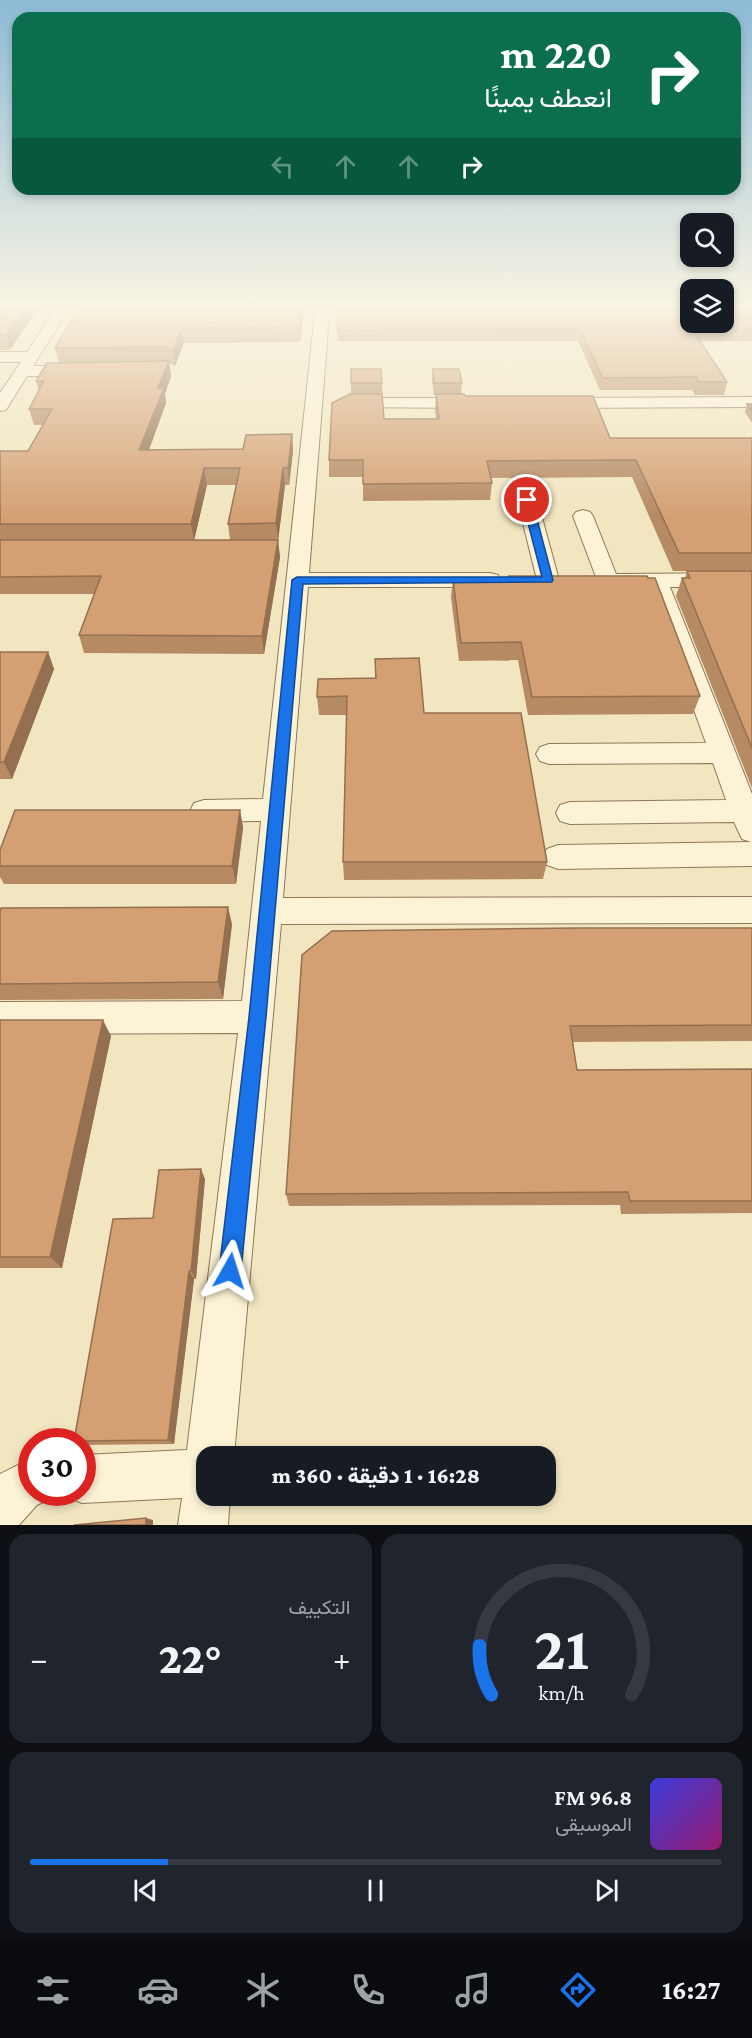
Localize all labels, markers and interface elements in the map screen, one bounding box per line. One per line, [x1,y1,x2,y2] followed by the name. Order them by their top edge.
[501,30,612,77] text: 220 m
[633,36,711,114] icon: right
[484,83,612,113] text: انعطف يمينًا
[266,150,299,183] icon: left
[329,150,362,183] icon: ahead
[392,150,425,183] icon: ahead
[455,150,488,183] icon: right
[680,213,734,333] map controls
[680,213,734,267] button: search
[680,279,734,333] button: layers
[501,474,552,525] pin
[510,483,543,516] icon: arrive
[198,1239,262,1303] position arrow
[18,1428,96,1506] speed limit sign: 30
[272,1463,480,1488] text: 16:28 · 1 دقيقة · 360 m
[288,1596,351,1618] text: التكييف
[534,1613,589,1682] text: 21
[158,1633,222,1683] text: 22°
[30,1640,47,1677] text: −
[333,1640,350,1677] text: +
[539,1682,585,1706] text: km/h
[554,1785,632,1810] text: 96.8 FM
[555,1813,632,1835] text: الموسيقى
[129,1874,162,1907] icon: previous
[359,1874,392,1907] icon: pause
[590,1874,623,1907] icon: next
[32,1969,74,2011] icon: filters
[137,1969,179,2011] icon: car
[242,1969,284,2011] icon: climate
[347,1969,389,2011] icon: phone
[452,1969,494,2011] icon: music
[557,1969,599,2011] icon: directions
[662,1975,720,2005] text: 16:27

